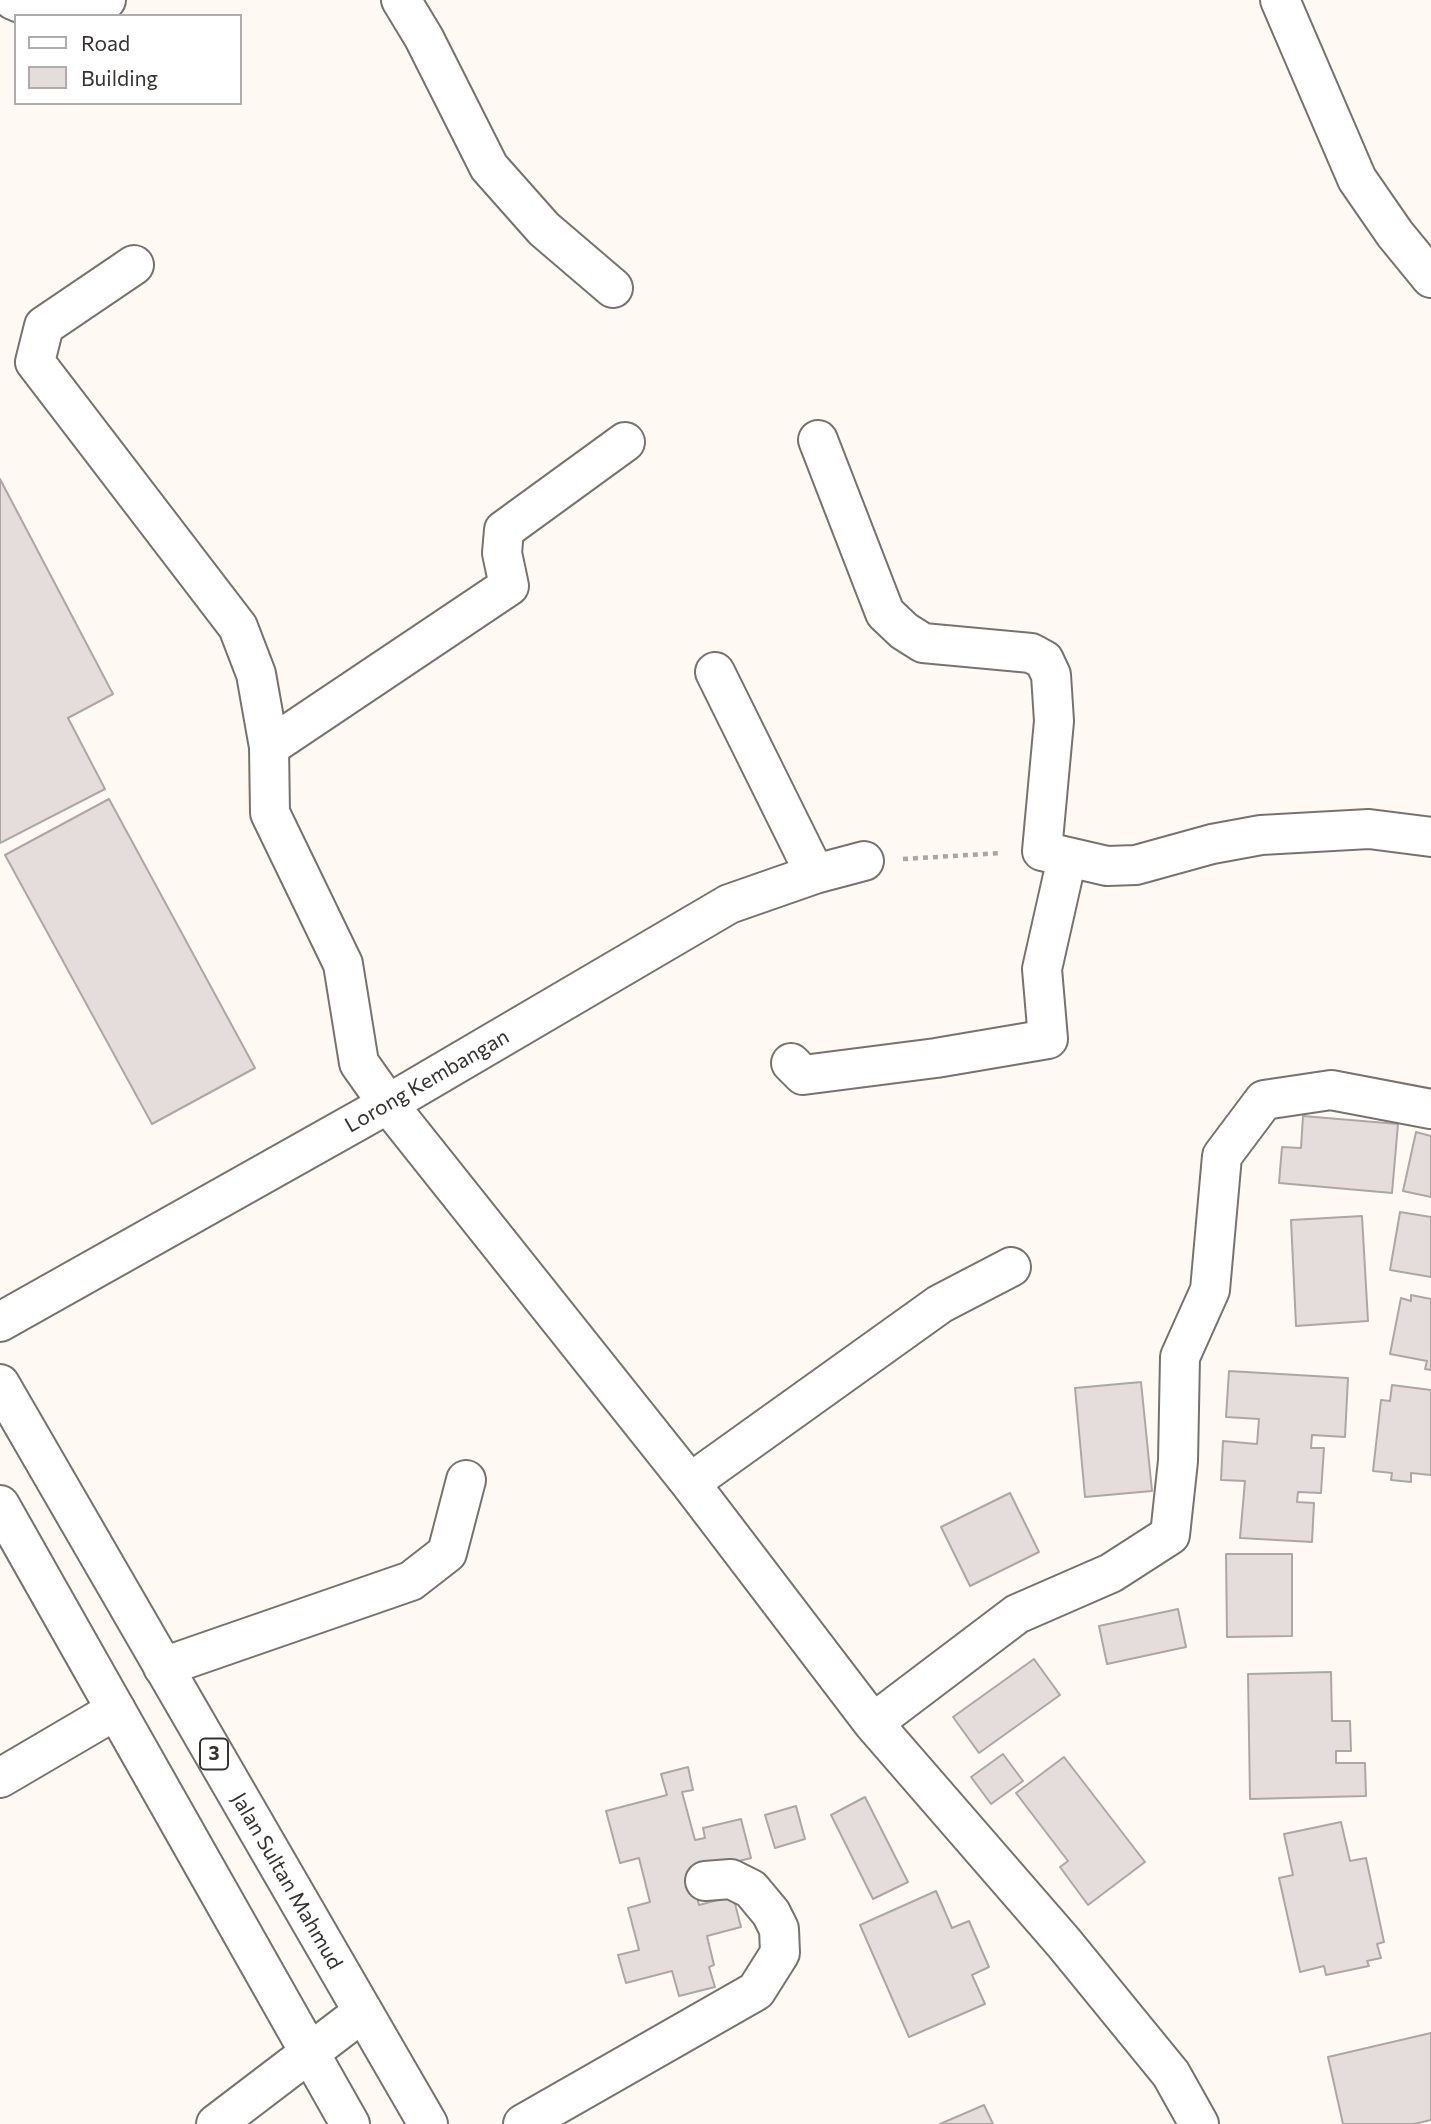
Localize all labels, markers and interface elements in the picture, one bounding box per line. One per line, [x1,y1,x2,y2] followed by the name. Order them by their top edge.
[14,14,242,105] legend
[81,30,130,55] text: Road
[81,65,158,90] text: Building
[341,1024,513,1138] street label: Lorong Kembangan
[200,1738,228,1770] road number: 3
[226,1788,348,1974] street label: Jalan Sultan Mahmud

